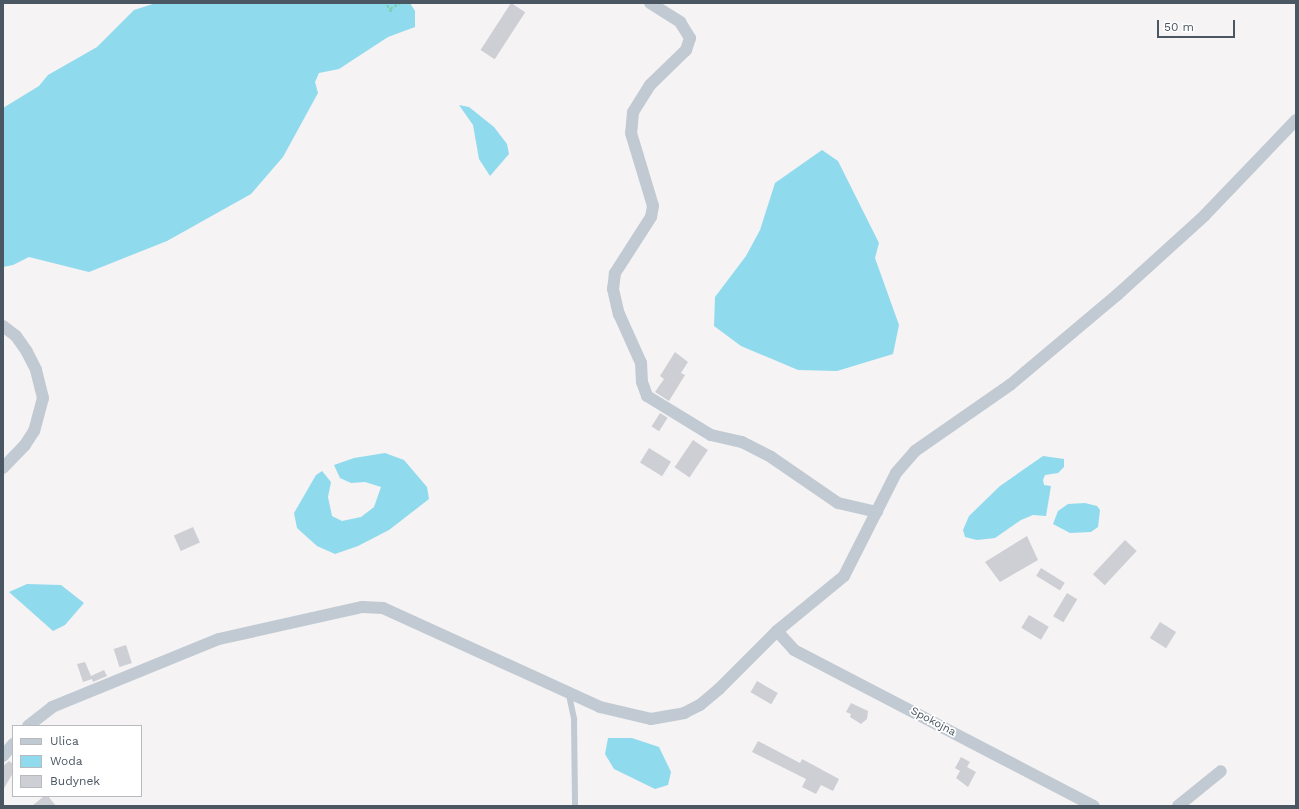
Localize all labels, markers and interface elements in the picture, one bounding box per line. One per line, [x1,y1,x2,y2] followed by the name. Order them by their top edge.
[1159,12,1237,38] scale bar
[1164,20,1194,34] text: 50 m
[908,705,958,739] street label: Spokojna
[12,725,142,797] legend
[50,734,79,748] text: Ulica
[50,754,83,768] text: Woda
[50,774,100,788] text: Budynek

